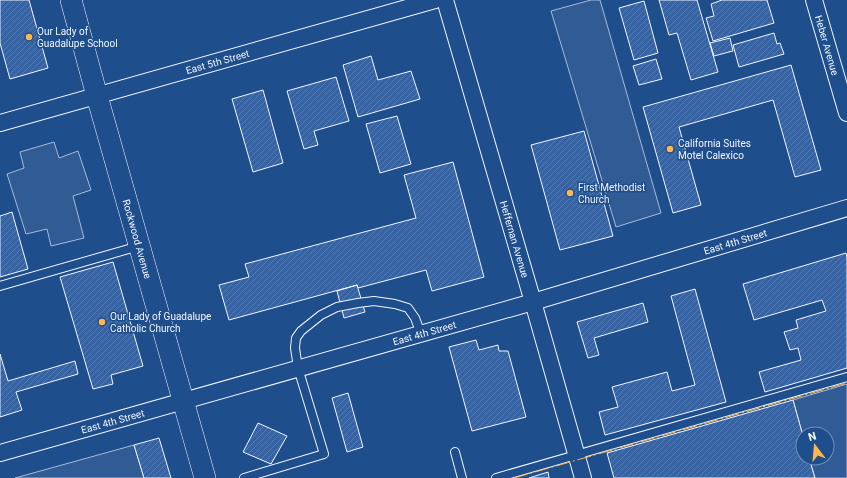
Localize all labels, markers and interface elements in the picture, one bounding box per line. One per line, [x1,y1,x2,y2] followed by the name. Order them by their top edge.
[813,14,841,77] street label: Heber Avenue
[37,26,118,49] place label: Our Lady of Guadalupe School
[24,32,34,42] marker: Our Lady of Guadalupe School
[185,48,251,76] street label: East 5th Street
[678,138,751,161] place label: California Suites Motel Calexico
[665,144,675,154] marker: California Suites Motel Calexico
[578,182,645,205] place label: First Methodist Church
[565,188,575,198] marker: First Methodist Church
[120,198,153,280] street label: Rockwood Avenue
[498,199,531,279] street label: Heffernan Avenue
[702,227,768,257] street label: East 4th Street
[110,311,211,334] place label: Our Lady of Guadalupe Catholic Church
[97,317,107,327] marker: Our Lady of Guadalupe Catholic Church
[391,319,457,347] street label: East 4th Street
[80,407,146,436] street label: East 4th Street
[795,426,835,466] north arrow
[807,429,818,444] text: N

